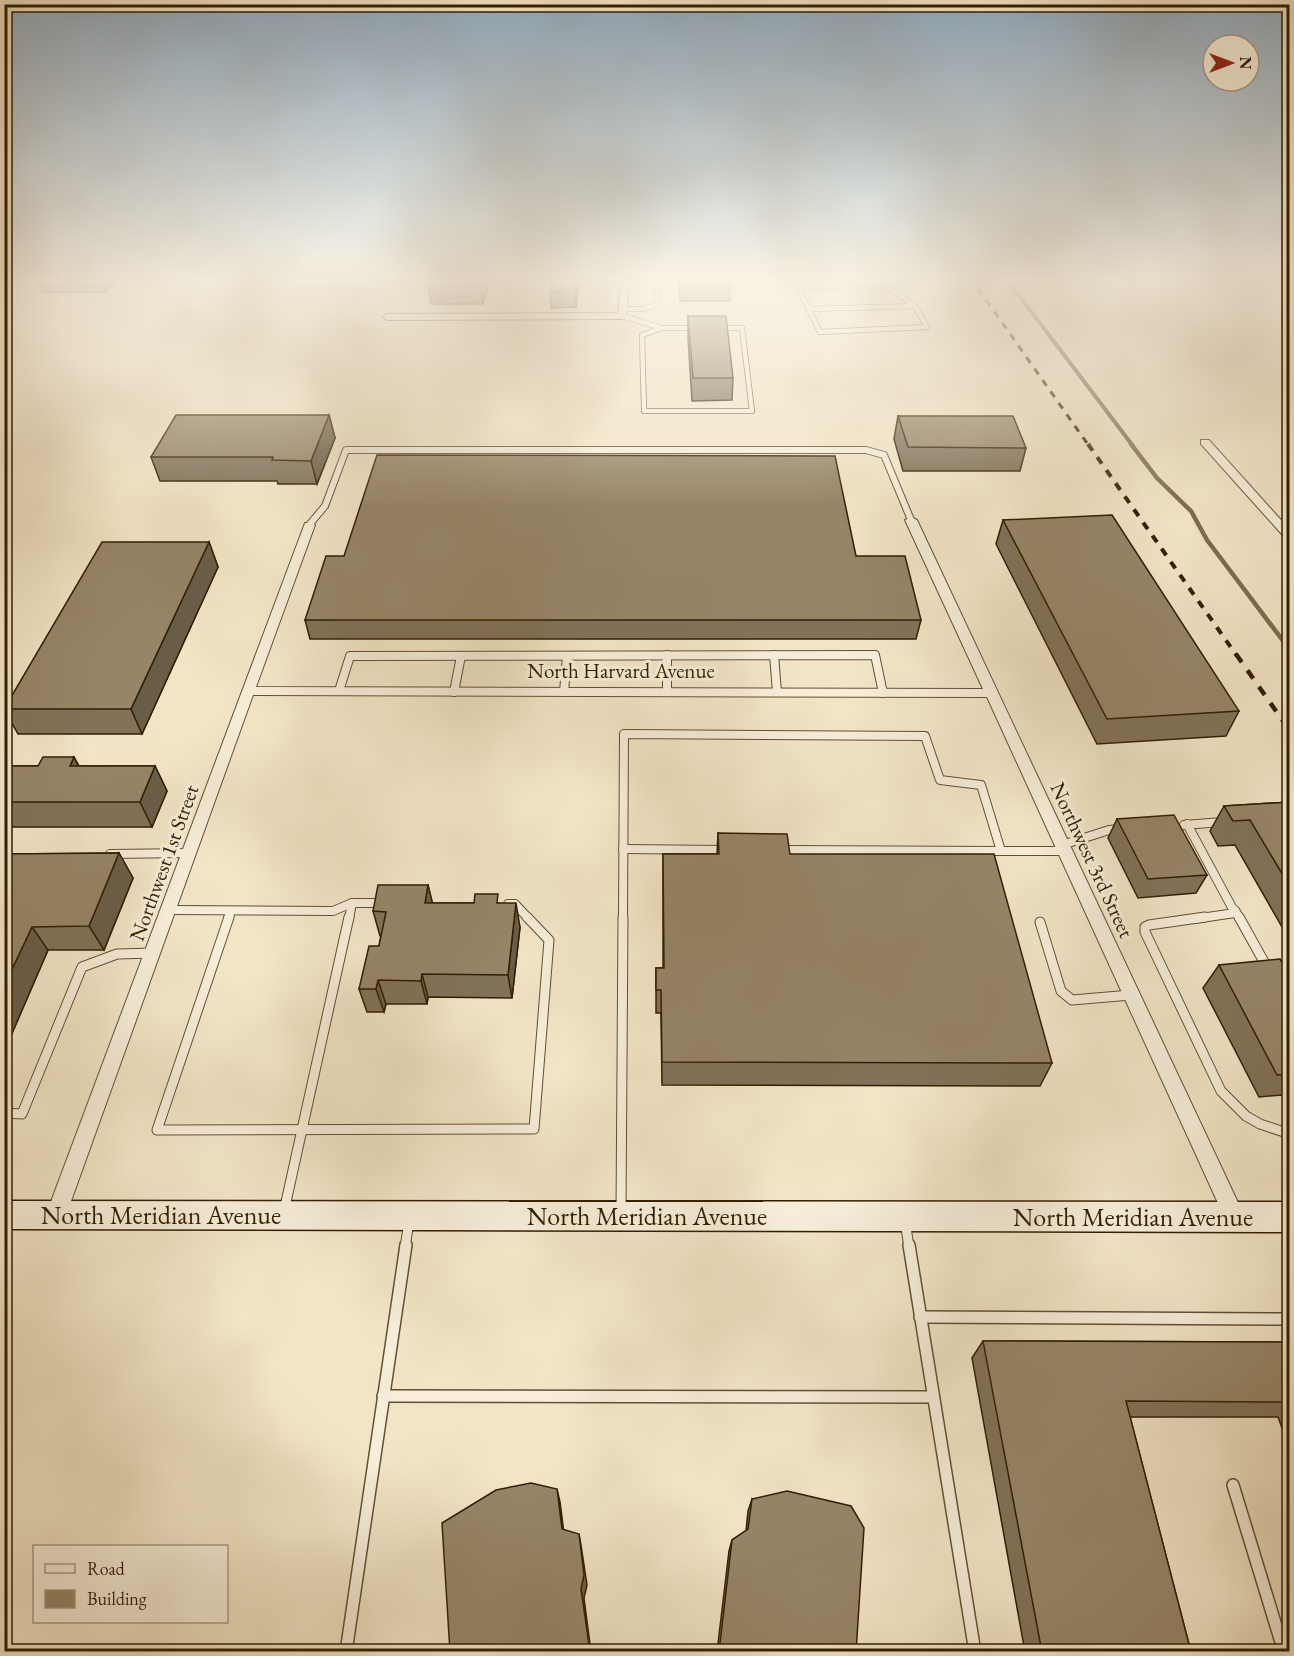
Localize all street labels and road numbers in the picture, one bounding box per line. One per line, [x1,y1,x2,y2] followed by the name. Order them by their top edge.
[527,657,715,684] street label: North Harvard Avenue
[1045,778,1140,942] street label: Northwest 3rd Street
[123,781,204,945] street label: Northwest 1st Street
[41,1198,281,1232] street label: North Meridian Avenue
[527,1199,767,1233] street label: North Meridian Avenue
[1013,1200,1253,1234] street label: North Meridian Avenue

